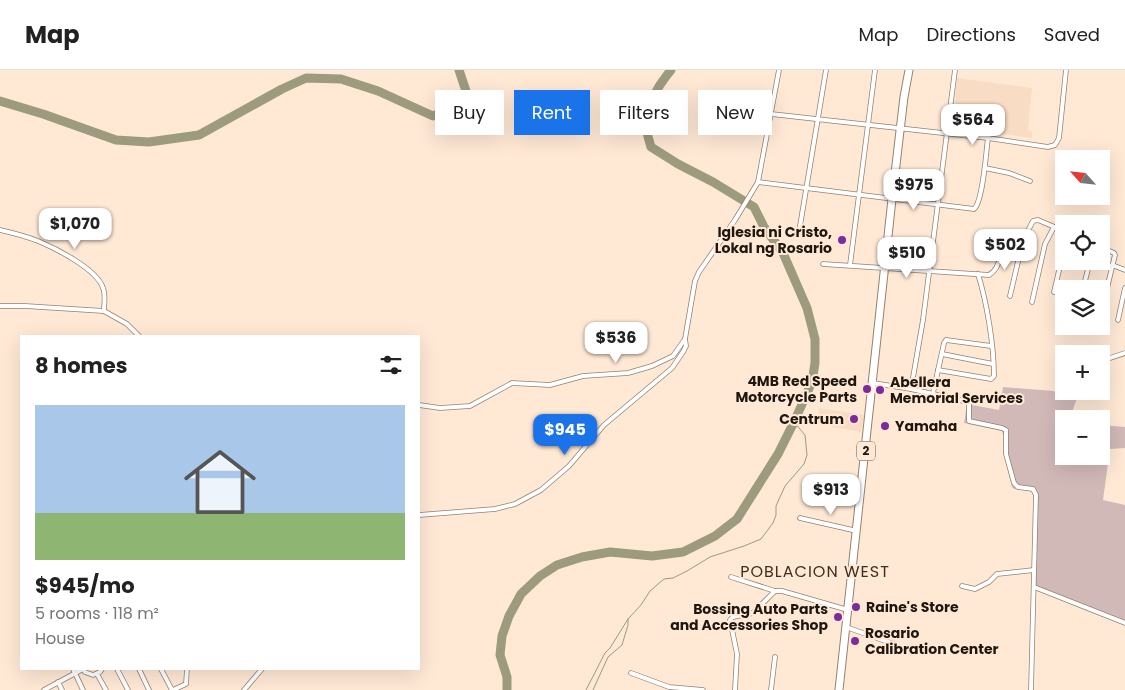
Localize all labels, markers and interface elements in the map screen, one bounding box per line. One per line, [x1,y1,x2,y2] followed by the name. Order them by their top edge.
[25,18,80,51] text: Map
[859,22,898,47] text: Map
[926,22,1016,47] text: Directions
[1044,22,1100,47] text: Saved
[435,90,504,135] chip: Buy
[514,90,590,135] chip: Rent
[600,90,688,135] chip: Filters
[698,90,772,135] chip: New
[943,104,1003,146] pin: $564
[952,108,994,131] text: $564
[1055,150,1110,205] north arrow
[1055,150,1110,465] map controls
[884,168,944,211] pin: $975
[894,173,934,196] text: $975
[34,208,116,250] pin: $1,070
[50,212,100,235] text: $1,070
[1055,215,1110,270] button: locate
[715,222,832,258] place label: Iglesia ni Cristo, Lokal ng Rosario
[975,228,1035,271] pin: $502
[985,233,1025,256] text: $502
[836,234,848,246] marker: Iglesia ni Cristo, Lokal ng Rosario
[877,236,937,279] pin: $510
[888,241,926,264] text: $510
[1055,280,1110,335] button: layers
[586,322,646,364] pin: $536
[596,326,636,349] text: $536
[1055,345,1110,400] button: +
[35,351,127,380] text: 8 homes
[377,351,405,379] icon: filters
[735,371,857,407] place label: 4MB Red Speed Motorcycle Parts
[890,372,1023,408] place label: Abellera Memorial Services
[861,383,873,395] marker: 4MB Red Speed Motorcycle Parts
[874,384,886,396] marker: Abellera Memorial Services
[779,409,844,429] place label: Centrum
[1055,410,1110,465] button: −
[848,413,860,425] marker: Centrum
[535,414,595,456] pin: $945
[895,416,957,436] place label: Yamaha
[544,418,586,441] text: $945
[879,420,891,432] marker: Yamaha
[175,437,265,527] icon: home
[857,442,875,461] road number: 2
[801,474,861,516] pin: $913
[813,478,849,501] text: $913
[740,560,890,583] district label: POBLACION WEST
[35,571,135,600] text: $945/mo
[866,597,959,617] place label: Raine's Store
[670,599,828,635] place label: Bossing Auto Parts and Accessories Shop
[850,601,862,613] marker: Raine's Store
[35,602,159,625] text: 5 rooms · 118 m²
[832,611,844,623] marker: Bossing Auto Parts and Accessories Shop
[865,623,999,659] place label: Rosario Calibration Center
[35,627,85,650] text: House
[849,635,861,647] marker: Rosario Calibration Center

